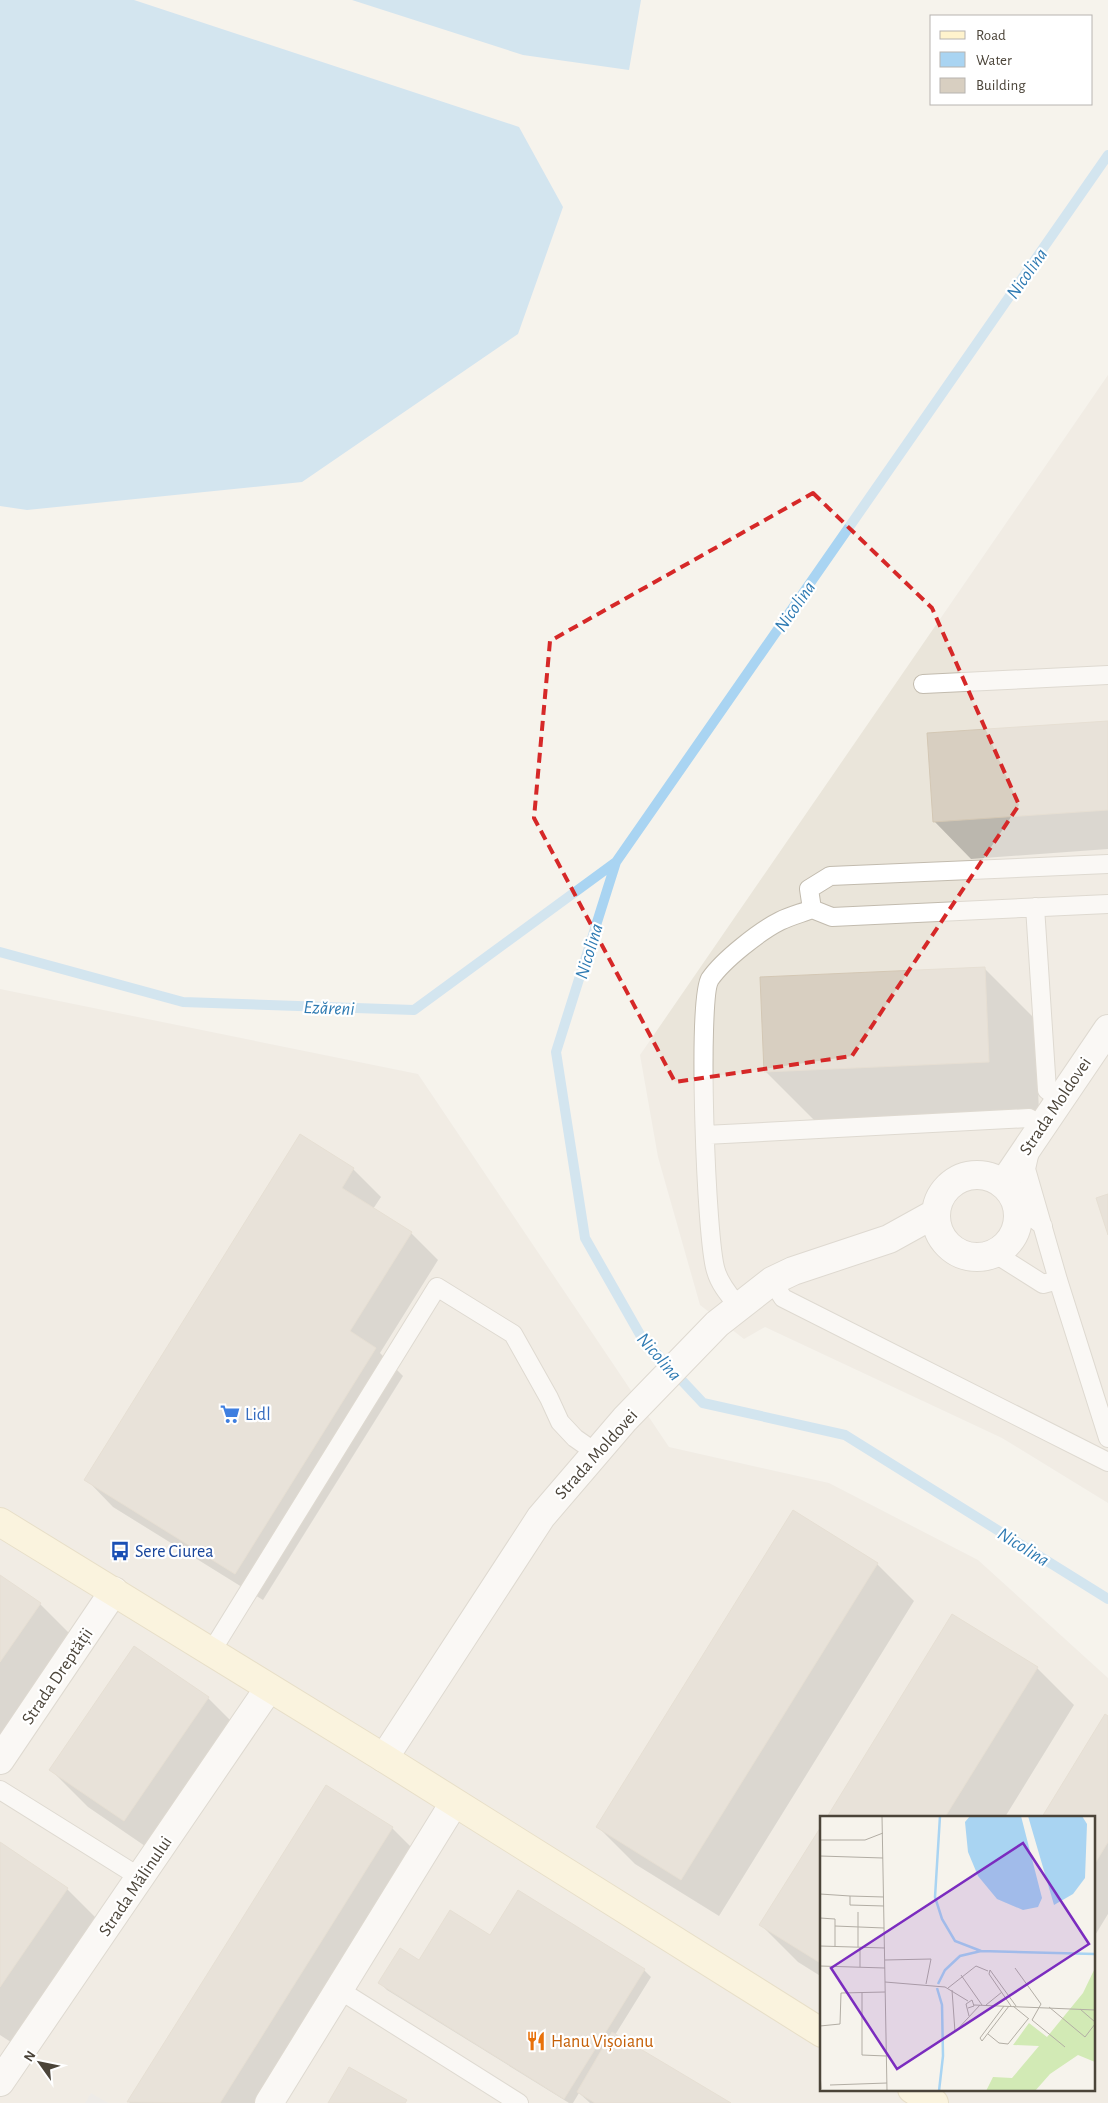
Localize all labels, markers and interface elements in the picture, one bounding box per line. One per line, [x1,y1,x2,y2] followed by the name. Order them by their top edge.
[930,15,1093,105] legend
[976,28,1006,43] text: Road
[976,53,1012,68] text: Water
[976,78,1026,93] text: Building
[1003,245,1051,303] water label: Nicolina
[771,578,819,636] water label: Nicolina
[572,922,607,981] water label: Nicolina
[303,998,355,1019] water label: Ezăreni
[1017,1054,1095,1159] street label: Strada Moldovei
[633,1329,685,1385] water label: Nicolina
[219,1403,241,1425] supermarket icon: Lidl
[245,1406,271,1424] place label: Lidl
[552,1406,642,1503] street label: Strada Moldovei
[994,1524,1052,1570] water label: Nicolina
[109,1540,131,1562] bus stop icon: Sere Ciurea
[135,1543,214,1561] place label: Sere Ciurea
[19,1625,97,1729] street label: Strada Dreptății
[820,1816,1096,2090] inset map
[96,1833,176,1940] street label: Strada Mălinului
[525,2030,547,2052] restaurant icon: Hanu Vișoianu
[551,2033,654,2052] place label: Hanu Vișoianu
[15,2038,65,2088] north arrow
[21,2049,38,2064] text: N

